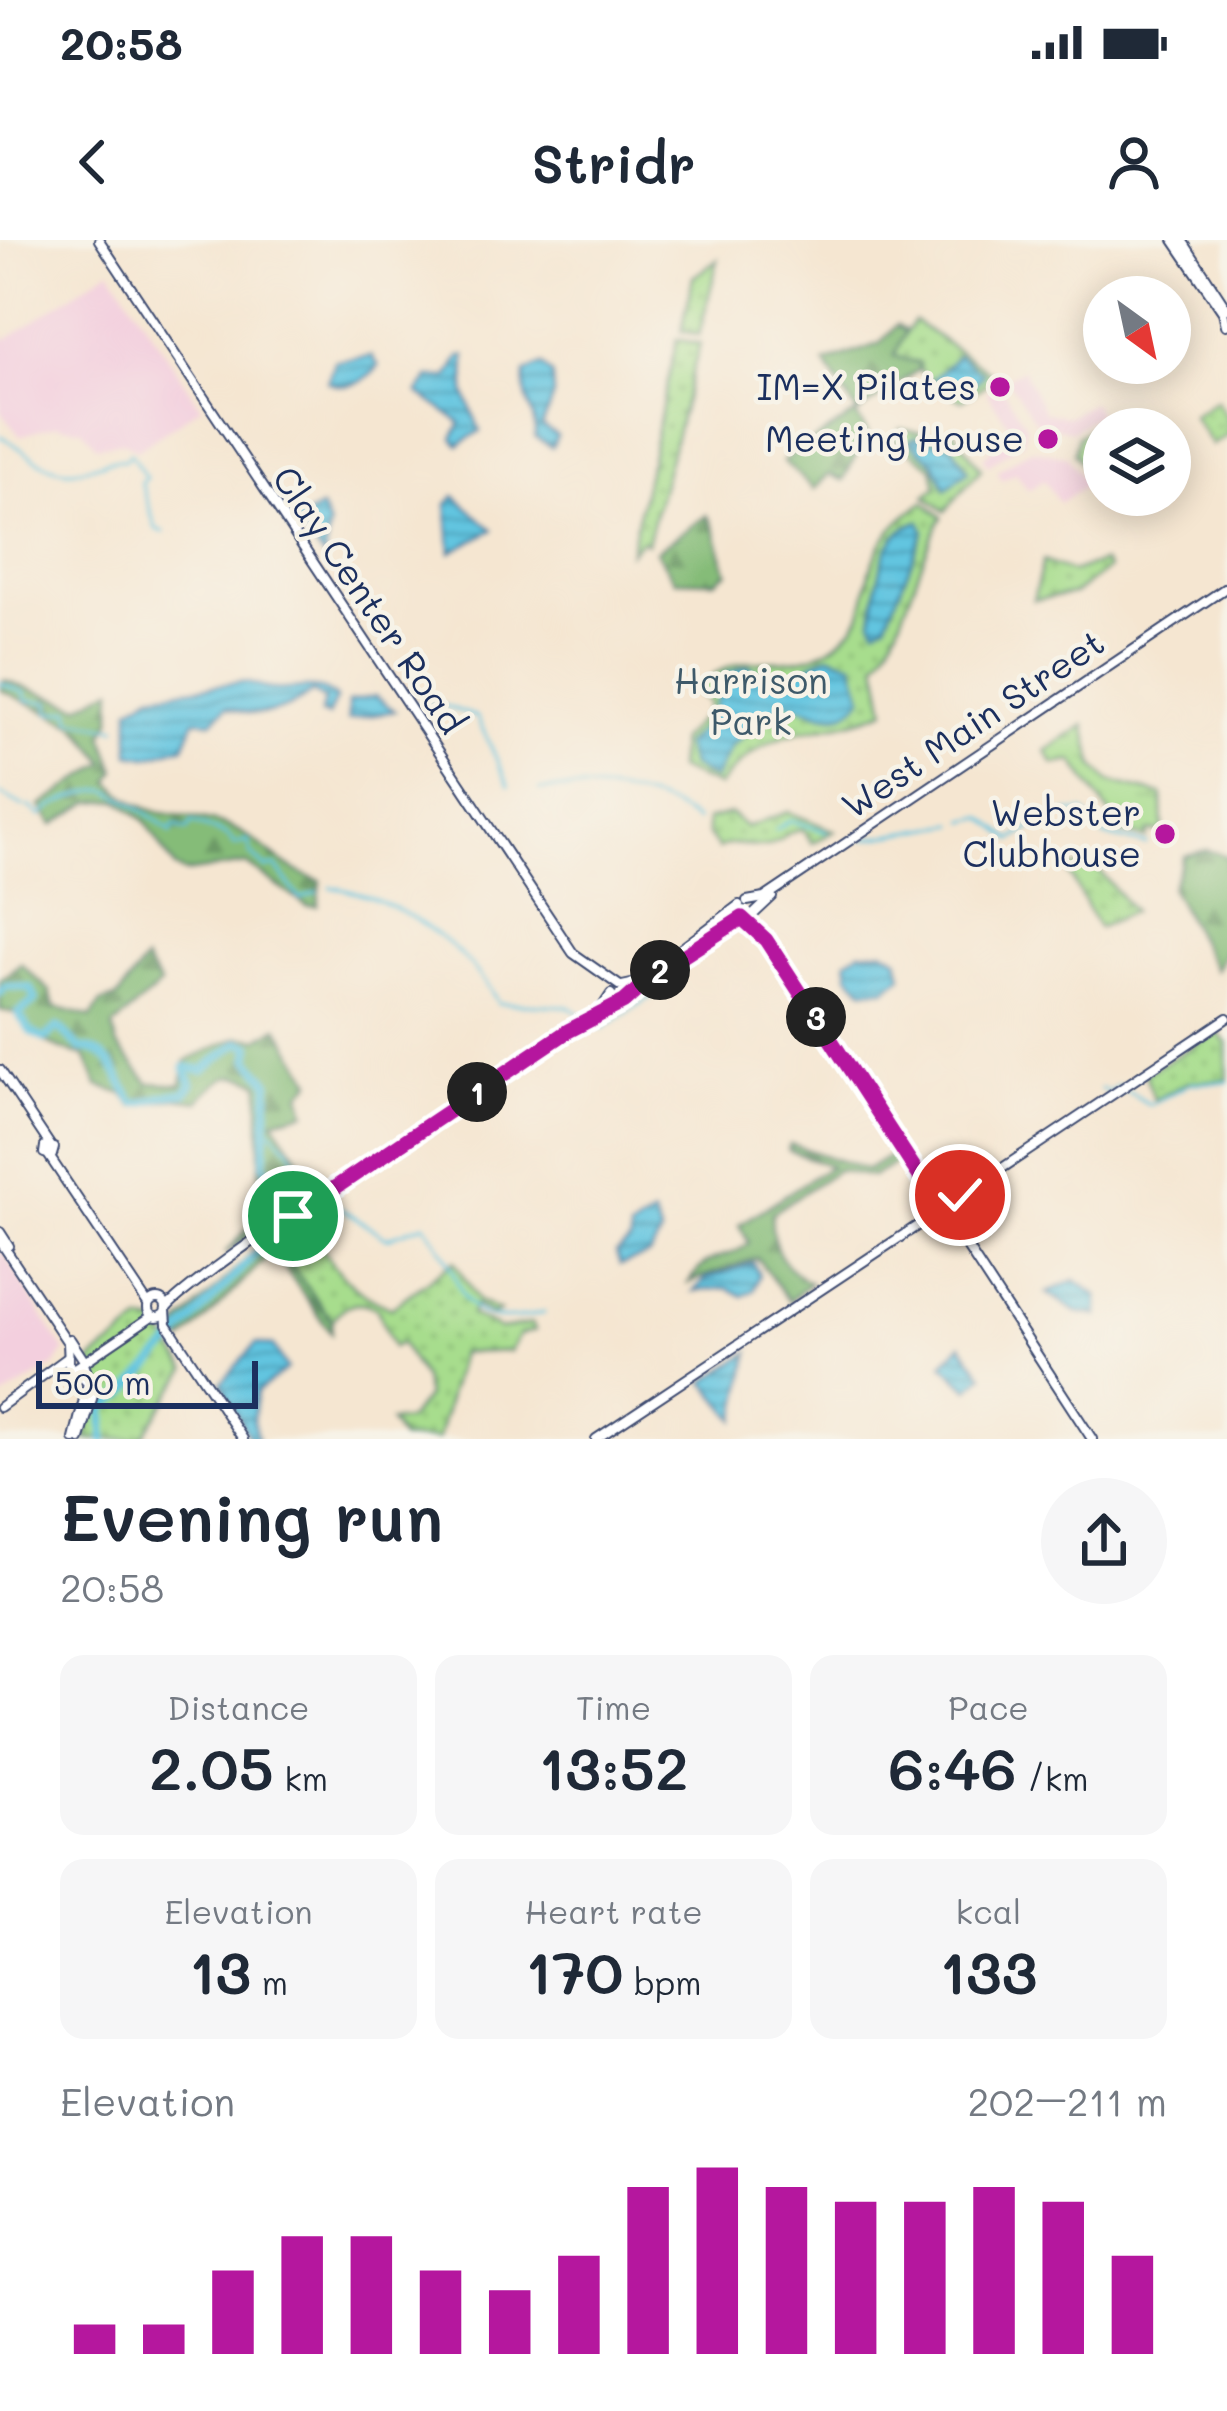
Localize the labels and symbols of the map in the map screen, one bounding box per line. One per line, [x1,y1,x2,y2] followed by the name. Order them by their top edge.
[1083,276,1191,384] north arrow
[757,362,976,409] place label: IM=X Pilates
[987,374,1013,400] marker: IM=X Pilates
[765,414,1024,461] place label: Meeting House
[1035,426,1061,452] marker: Meeting House
[262,456,477,743] street label: Clay Center Road
[832,617,1113,828] street label: West Main Street
[674,656,828,744] park label: Harrison Park
[963,788,1141,876] place label: Webster Clubhouse
[1152,821,1178,847] marker: Webster Clubhouse
[630,940,690,1000] pin: 2
[786,987,846,1047] pin: 3
[447,1062,507,1122] pin: 1
[909,1144,1011,1246] pin
[242,1165,344,1267] pin
[36,1355,258,1408] scale bar

